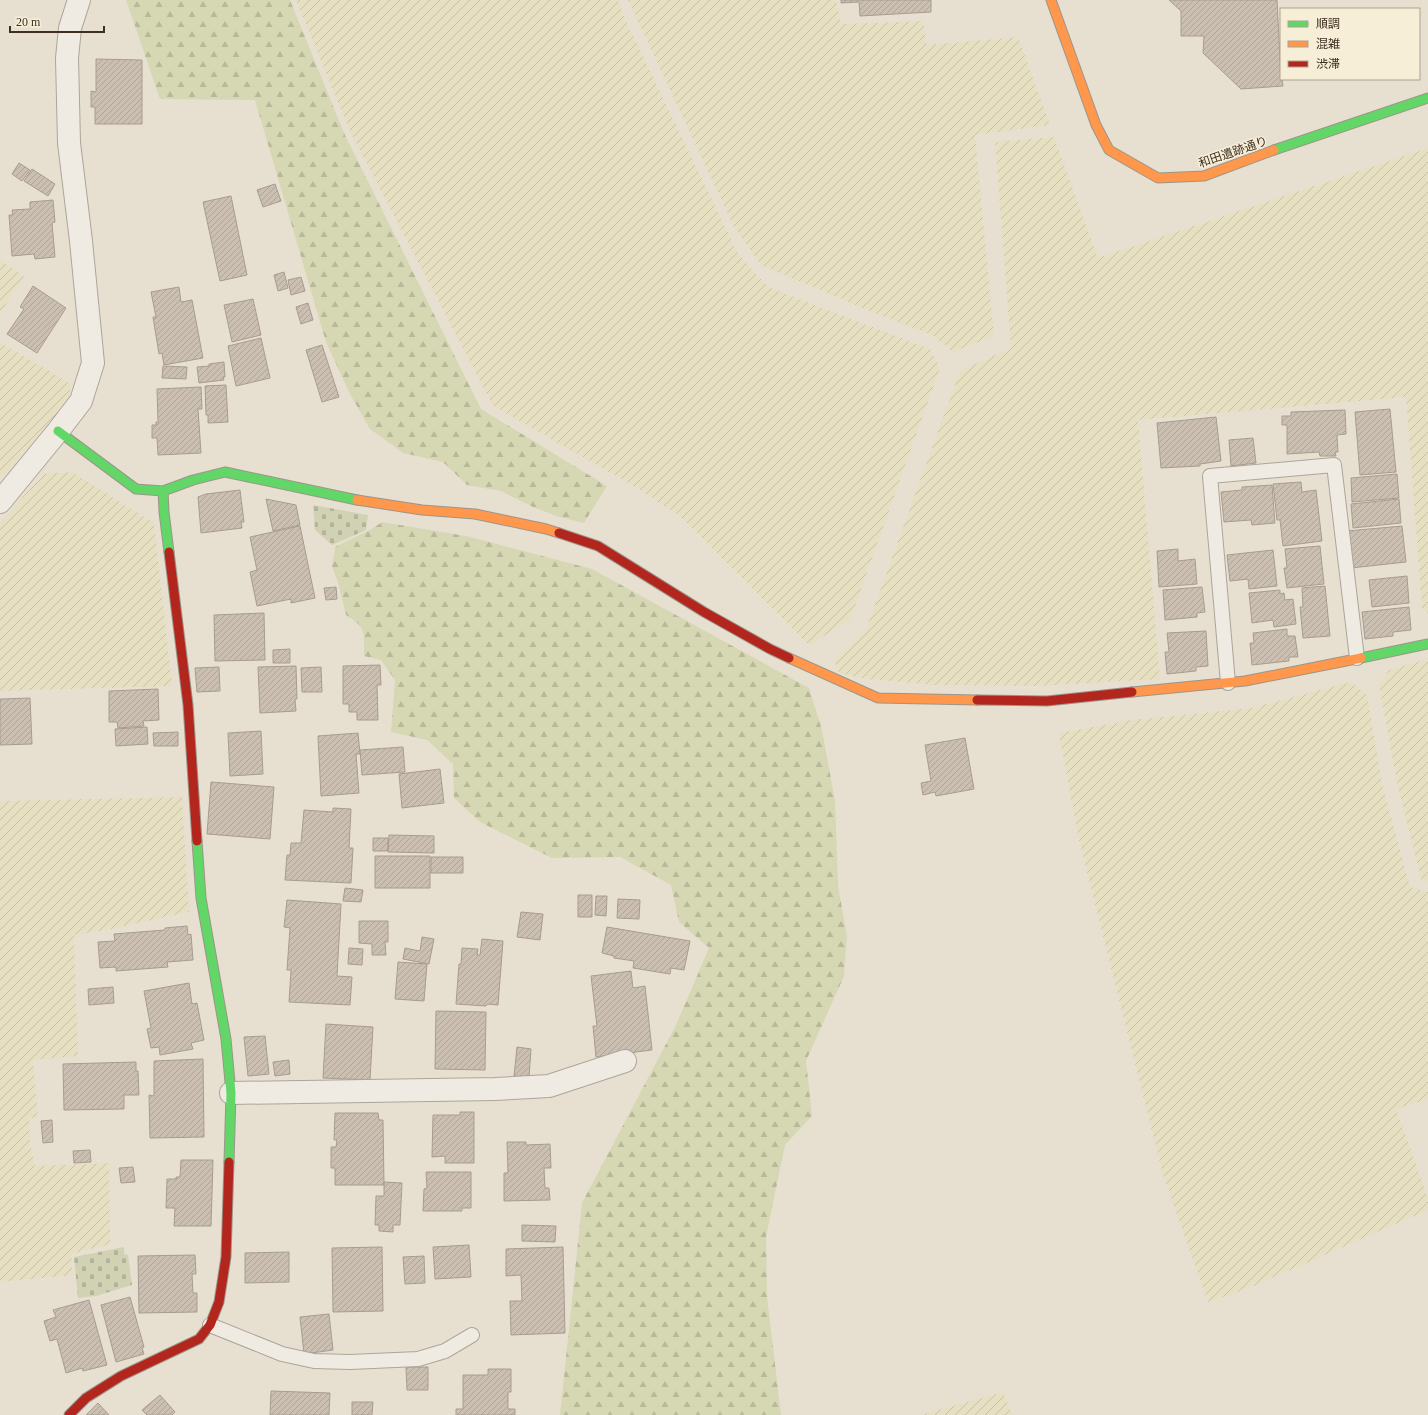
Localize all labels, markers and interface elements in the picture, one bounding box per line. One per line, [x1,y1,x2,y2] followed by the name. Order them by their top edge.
[10,8,104,34] scale bar
[1280,8,1420,80] legend
[16,15,41,29] text: 20 m
[1316,17,1340,31] text: 順調
[1316,37,1340,51] text: 混雑
[1316,57,1340,71] text: 渋滞
[1197,134,1269,170] street label: 和田遺跡通り

